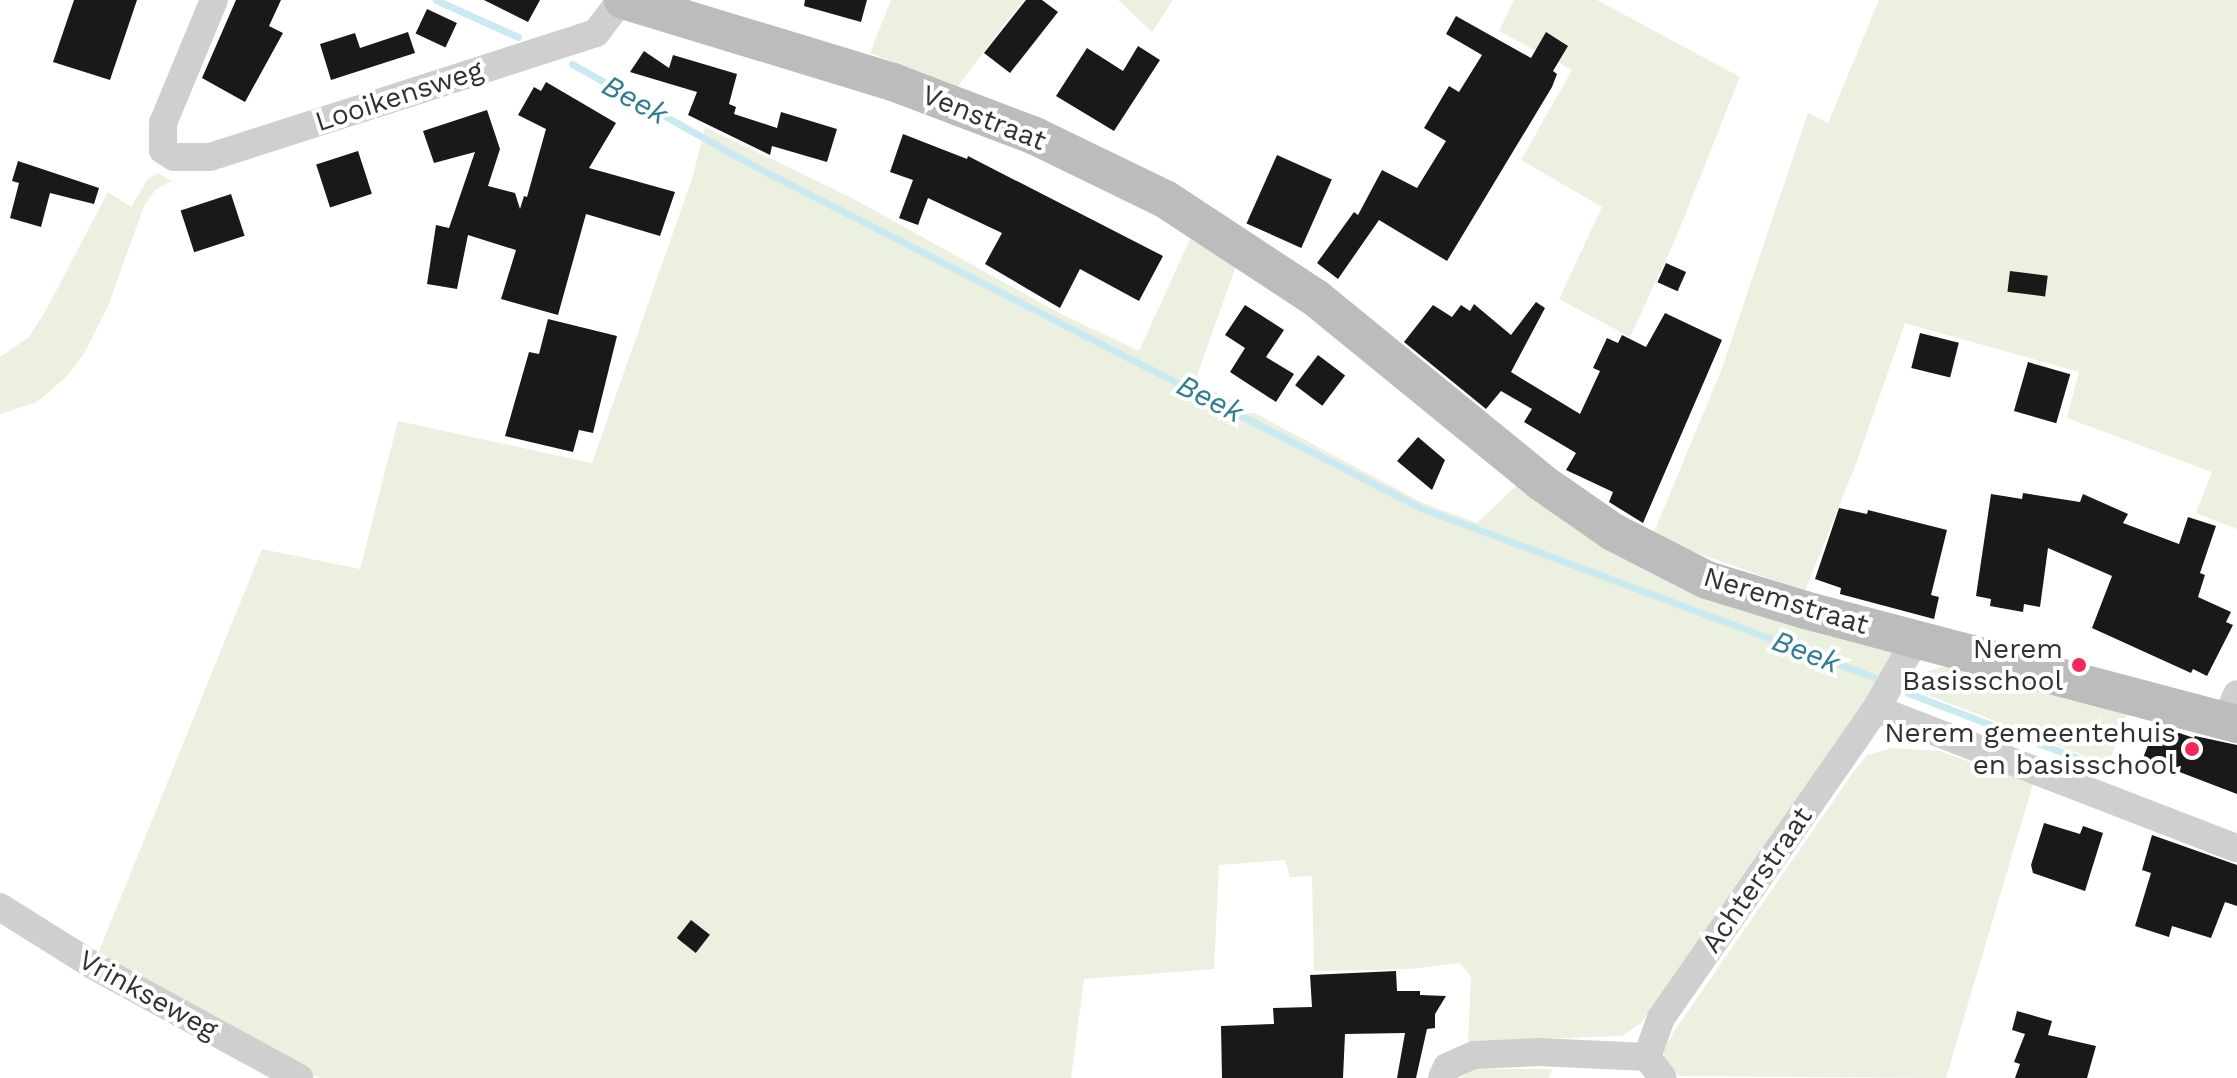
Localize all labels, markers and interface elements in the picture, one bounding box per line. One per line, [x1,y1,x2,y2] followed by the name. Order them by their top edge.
[311,53,487,139] street label: Looikensweg
[596,67,674,133] water label: Beek
[917,78,1051,158] street label: Venstraat
[1171,367,1249,431] water label: Beek
[1699,560,1873,642] street label: Neremstraat
[1767,623,1845,681] water label: Beek
[1902,632,2063,698] place label: Nerem Basisschool
[2070,656,2088,674] marker: Nerem Basisschool
[1884,716,2176,782] place label: Nerem gemeentehuis en basisschool
[2183,740,2201,758] marker: Nerem gemeentehuis en basisschool
[1694,801,1820,959] street label: Achterstraat
[73,943,223,1047] street label: Vrinkseweg

